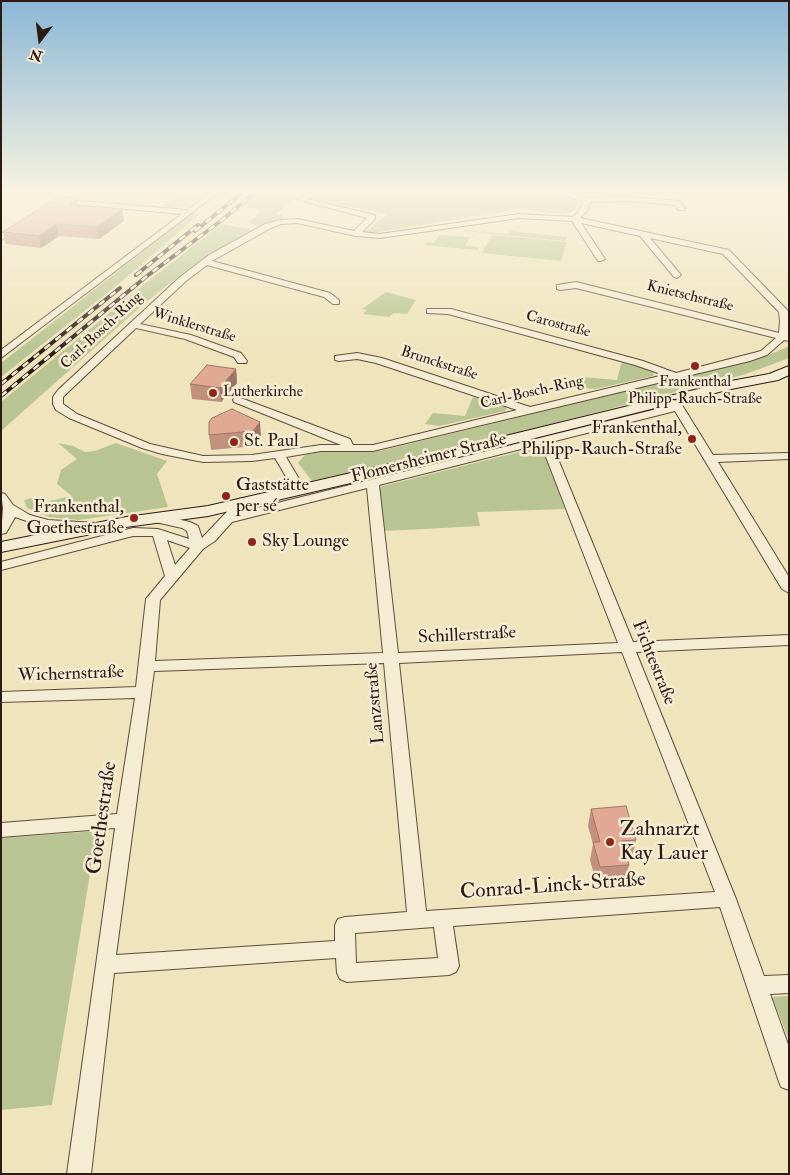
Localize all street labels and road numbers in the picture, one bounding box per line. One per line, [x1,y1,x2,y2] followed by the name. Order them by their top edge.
[645,278,735,316] street label: Knietschstraße
[57,289,147,373] street label: Carl-Bosch-Ring
[150,305,238,347] street label: Winklerstraße
[524,308,592,342] street label: Carostraße
[398,343,480,385] street label: Brunckstraße
[479,372,585,414] street label: Carl-Bosch-Ring
[349,429,509,489] street label: Flomersheimer Straße
[626,618,680,708] street label: Fichtestraße
[417,623,517,649] street label: Schillerstraße
[362,661,390,745] street label: Lanzstraße
[17,662,125,688] street label: Wichernstraße
[83,760,123,876] street label: Goethestraße
[459,868,647,906] street label: Conrad-Linck-Straße

